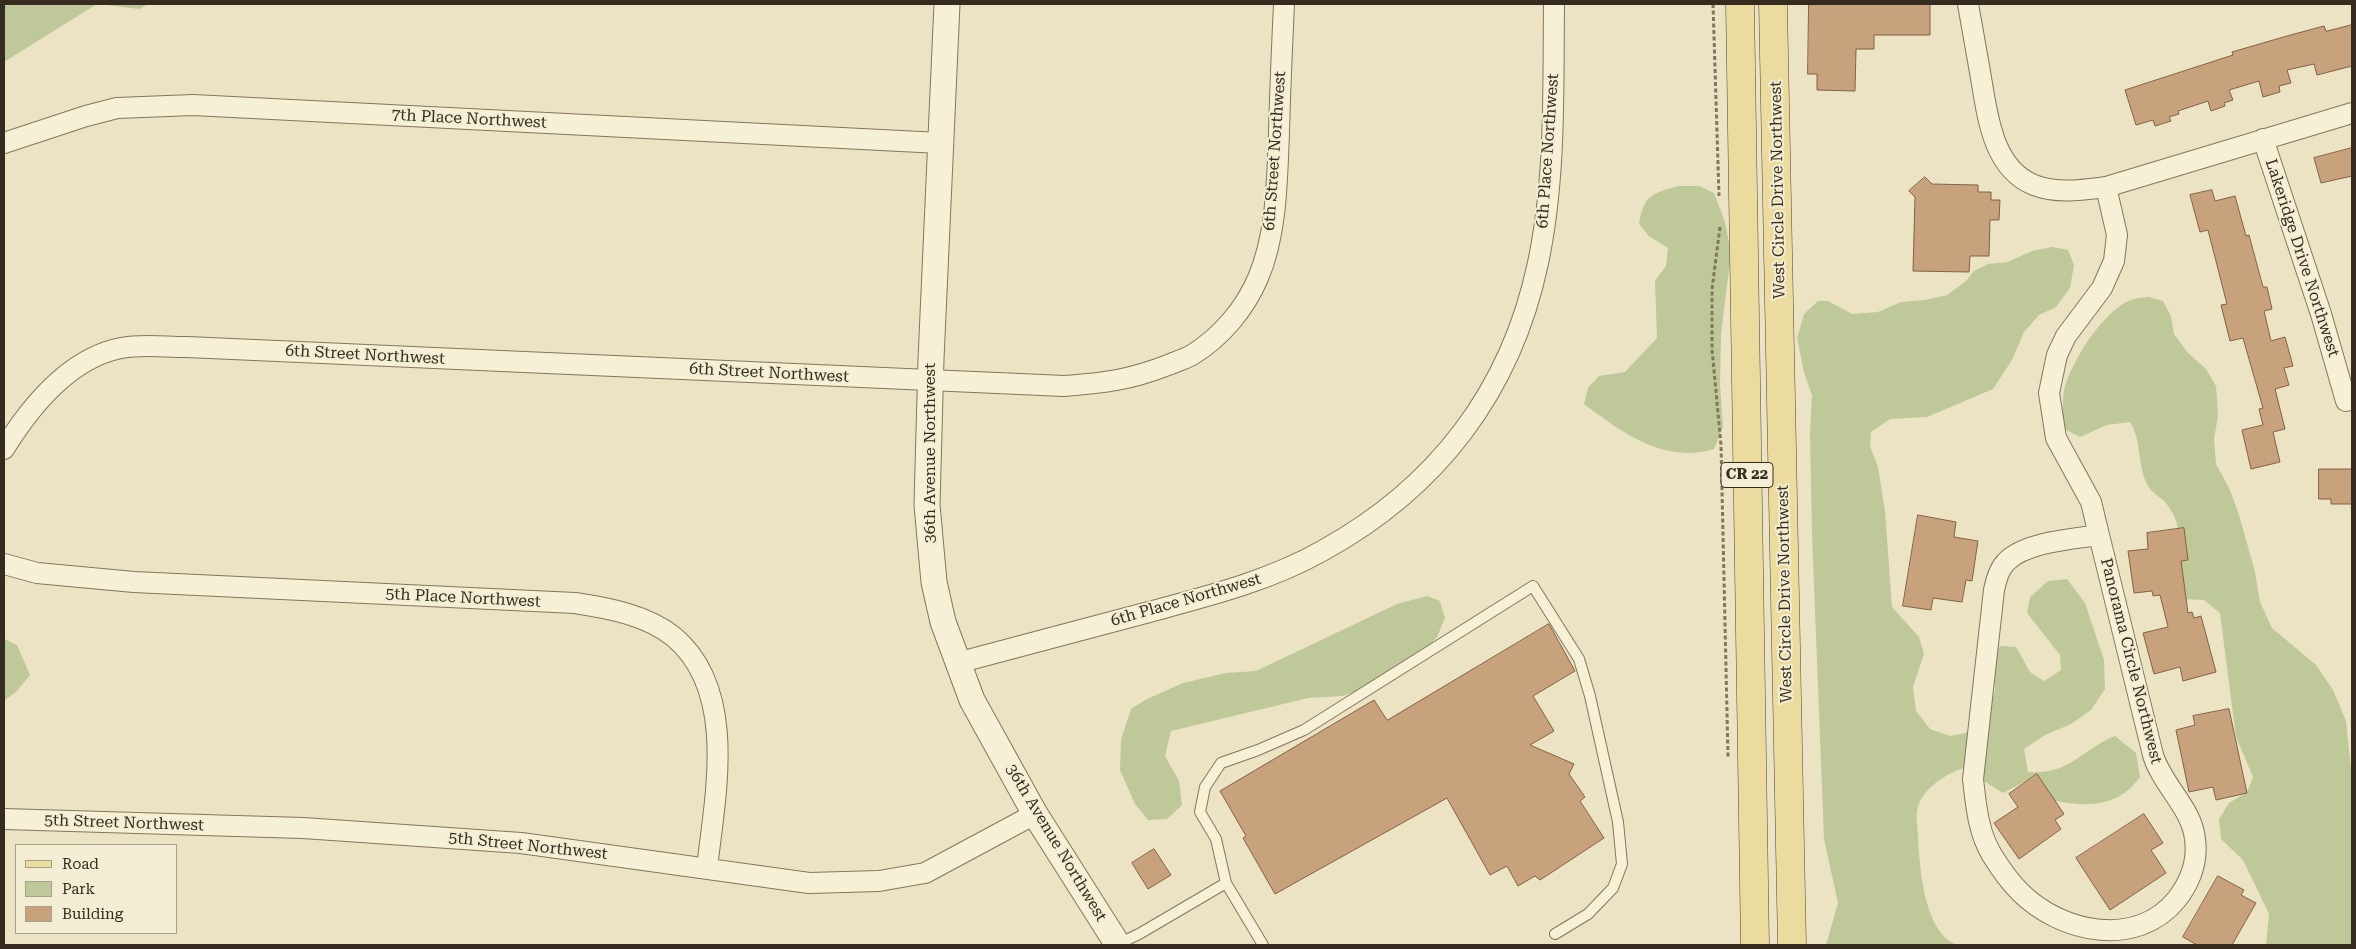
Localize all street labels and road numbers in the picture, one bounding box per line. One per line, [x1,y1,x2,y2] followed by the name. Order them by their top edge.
[1260,71,1290,231] street label: 6th Street Northwest
[1533,73,1563,229] street label: 6th Place Northwest
[1766,81,1790,299] street label: West Circle Drive Northwest
[391,105,547,133] street label: 7th Place Northwest
[2261,157,2343,359] street label: Lakeridge Drive Northwest
[285,341,445,369] street label: 6th Street Northwest
[689,359,849,387] street label: 6th Street Northwest
[920,363,940,543] street label: 36th Avenue Northwest
[1721,462,1773,488] road number: CR 22
[1773,485,1797,703] street label: West Circle Drive Northwest
[2096,556,2166,766] street label: Panorama Circle Northwest
[1109,569,1263,631] street label: 6th Place Northwest
[385,584,541,612] street label: 5th Place Northwest
[1001,761,1111,925] street label: 36th Avenue Northwest
[44,811,204,835] street label: 5th Street Northwest
[447,828,609,864] street label: 5th Street Northwest

